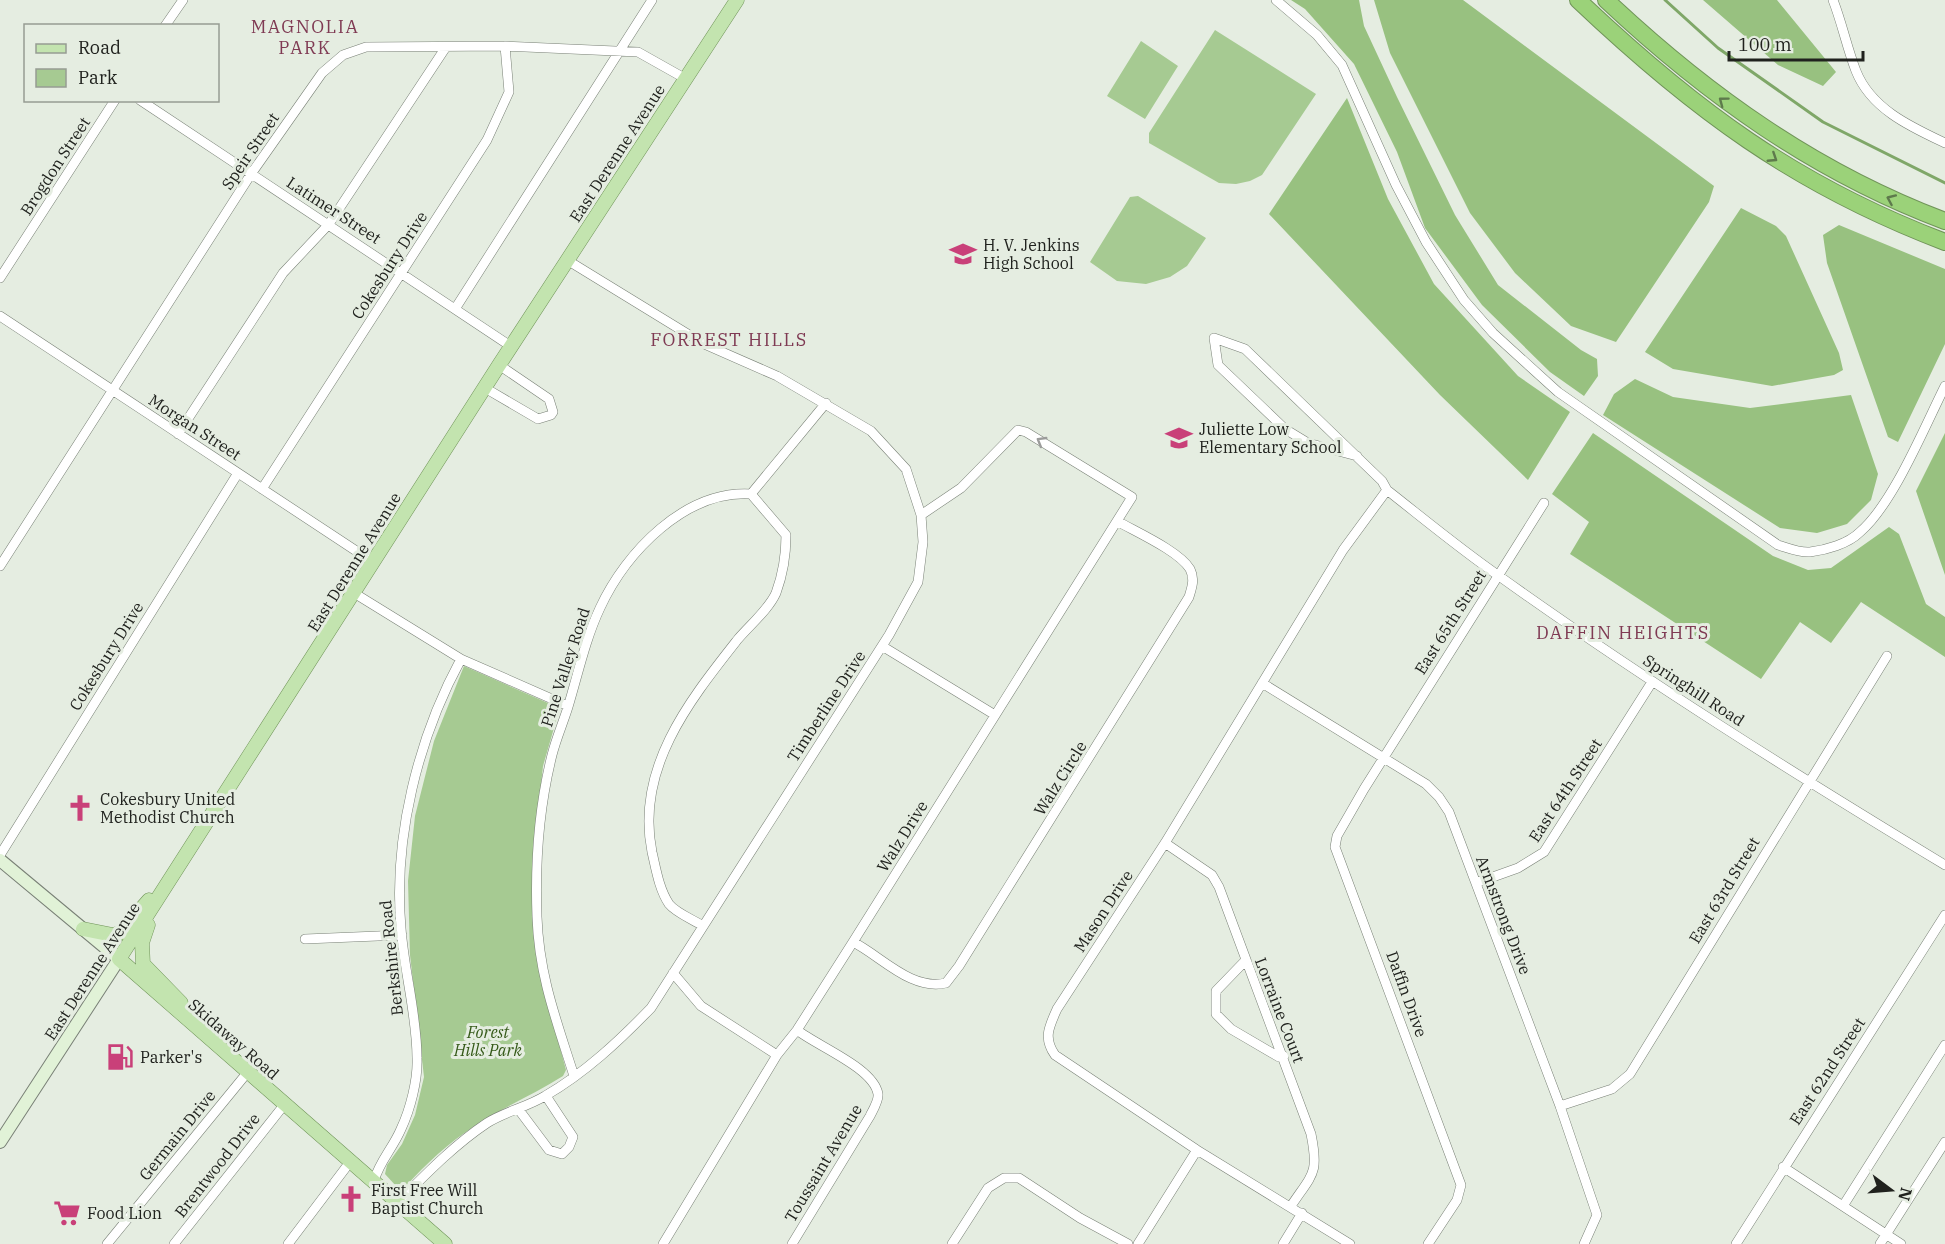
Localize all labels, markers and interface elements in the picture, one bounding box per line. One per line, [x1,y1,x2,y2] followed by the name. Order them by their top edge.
[251,15,359,59] district label: MAGNOLIA PARK
[24,24,219,102] legend
[1729,24,1862,62] scale bar
[1738,33,1792,56] text: 100 m
[78,36,121,59] text: Road
[78,66,118,89] text: Park
[565,80,669,226] street label: East Derenne Avenue
[1719,97,1730,108] one-way arrow
[217,108,283,193] street label: Speir Street
[16,113,94,219] street label: Brogdon Street
[1766,151,1777,162] one-way arrow
[283,172,385,248] street label: Latimer Street
[1887,194,1898,206] one-way arrow
[347,207,431,323] street label: Cokesbury Drive
[983,235,1079,273] place label: H. V. Jenkins High School
[948,239,978,269] school or university icon: H. V. Jenkins High School
[650,328,808,351] district label: FORREST HILLS
[145,390,245,465] street label: Morgan Street
[1199,419,1342,457] place label: Juliette Low Elementary School
[1164,423,1194,453] school or university icon: Juliette Low Elementary School
[1037,437,1047,449] one-way arrow
[303,489,405,635] street label: East Derenne Avenue
[1410,566,1490,678] street label: East 65th Street
[65,598,147,714] street label: Cokesbury Drive
[536,605,594,729] street label: Pine Valley Road
[1536,621,1710,644] district label: DAFFIN HEIGHTS
[783,647,869,765] street label: Timberline Drive
[1640,650,1749,730] street label: Springhill Road
[1524,734,1606,846] street label: East 64th Street
[1029,737,1091,819] street label: Walz Circle
[100,789,235,827] place label: Cokesbury United Methodist Church
[65,793,95,823] church icon: Cokesbury United Methodist Church
[872,797,932,875] street label: Walz Drive
[1684,833,1764,947] street label: East 63rd Street
[1472,853,1536,977] street label: Armstrong Drive
[1069,866,1137,956] street label: Mason Drive
[40,898,144,1044] street label: East Derenne Avenue
[375,899,407,1017] street label: Berkshire Road
[1382,948,1432,1040] street label: Daffin Drive
[1251,955,1309,1066] street label: Lorraine Court
[185,994,284,1084] street label: Skidaway Road
[1785,1013,1869,1128] street label: East 62nd Street
[453,1022,523,1060] park label: Forest Hills Park
[105,1042,135,1072] fuel station icon: Parker's
[140,1047,202,1067] place label: Parker's
[134,1086,220,1184] street label: Germain Drive
[780,1101,866,1225] street label: Toussaint Avenue
[170,1109,264,1221] street label: Brentwood Drive
[1861,1160,1921,1220] north arrow
[371,1180,484,1218] place label: First Free Will Baptist Church
[336,1184,366,1214] church icon: First Free Will Baptist Church
[1894,1185,1917,1203] text: N
[52,1198,82,1228] supermarket icon: Food Lion
[87,1203,162,1223] place label: Food Lion

